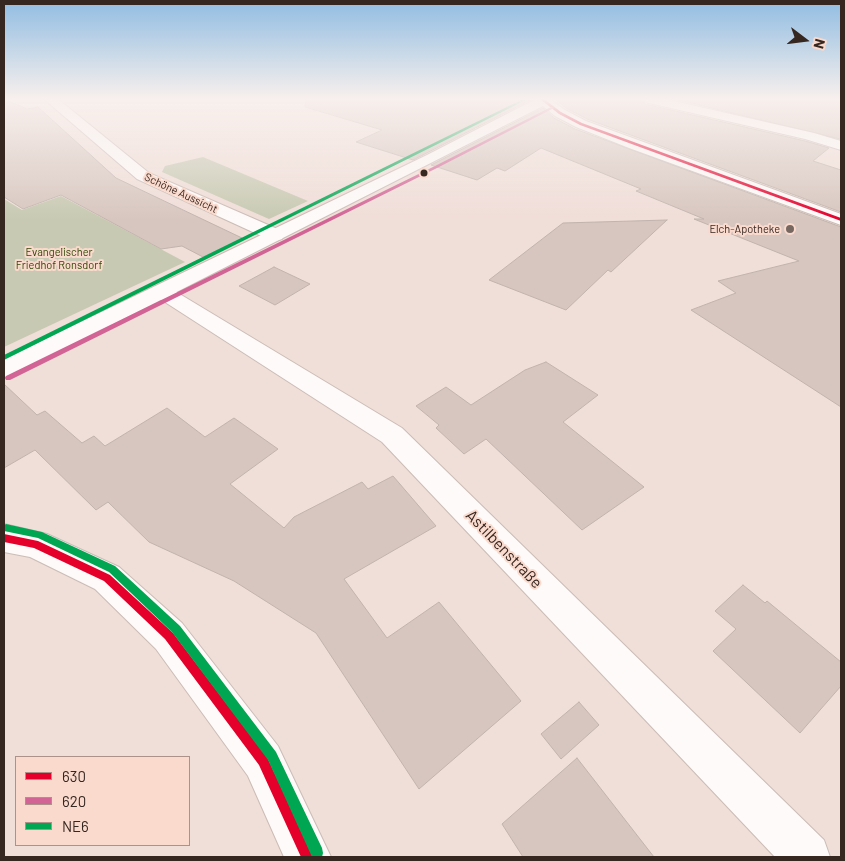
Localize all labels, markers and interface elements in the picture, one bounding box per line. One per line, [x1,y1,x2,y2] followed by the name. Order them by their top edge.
[780,15,830,65] north arrow
[811,37,829,51] text: N
[419,168,429,178] unlabelled marker
[142,170,220,216] street label: Schöne Aussicht
[709,222,780,236] place label: Elch-Apotheke
[784,223,796,235] marker: Elch-Apotheke
[16,245,102,271] park label: Evangelischer Friedhof Ronsdorf
[462,506,546,592] street label: Astilbenstraße
[15,756,190,846] legend
[62,767,86,785] text: 630
[62,792,86,810] text: 620
[62,817,89,835] text: NE6

